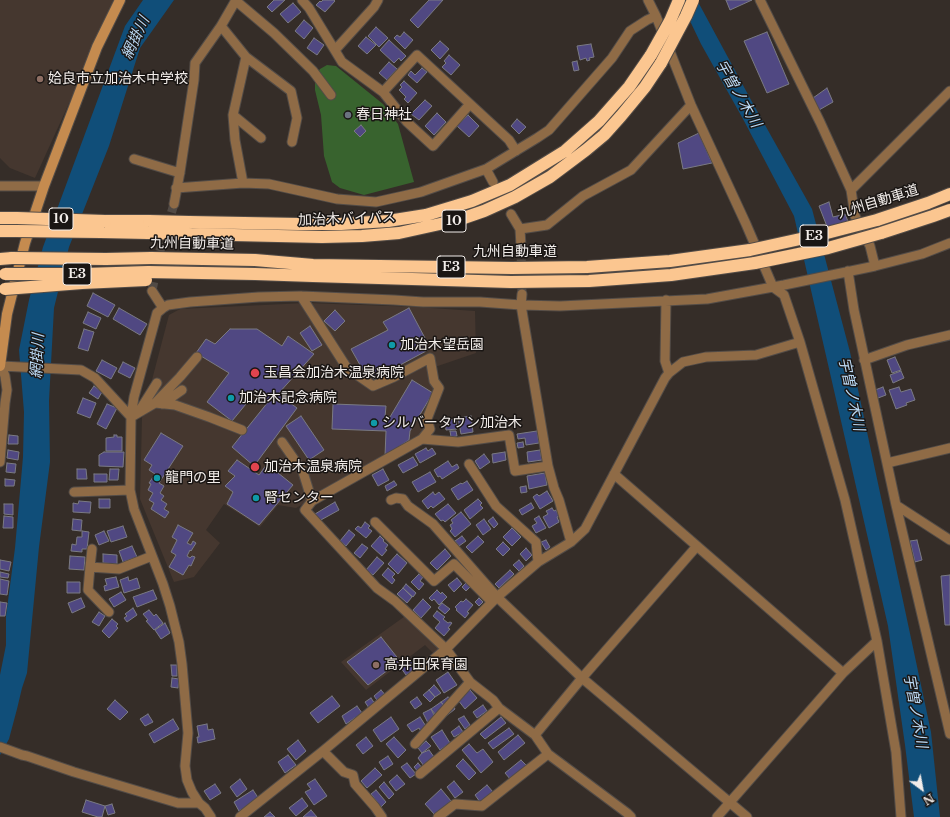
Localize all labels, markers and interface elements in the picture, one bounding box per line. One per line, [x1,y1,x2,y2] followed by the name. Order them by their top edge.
[118,14,154,62] water label: 網掛川
[711,57,765,131] water label: 宇曽ノ木川
[48,71,188,87] place label: 姶良市立加治木中学校
[35,74,45,84] marker: 姶良市立加治木中学校
[356,107,412,123] place label: 春日神社
[343,110,353,120] marker: 春日神社
[835,182,921,222] street label: 九州自動車道
[49,208,73,230] road number: 10
[298,209,396,229] street label: 加治木バイパス
[442,210,466,232] road number: 10
[800,225,828,247] road number: E3
[150,235,234,253] street label: 九州自動車道
[473,244,557,260] street label: 九州自動車道
[437,256,465,278] road number: E3
[63,263,91,285] road number: E3
[28,333,48,379] water label: 網掛川
[400,337,484,353] place label: 加治木望岳園
[387,340,397,350] marker: 加治木望岳園
[834,355,868,433] water label: 宇曽ノ木川
[264,365,404,381] place label: 玉昌会加治木温泉病院
[249,367,261,379] marker: 玉昌会加治木温泉病院
[239,390,337,406] place label: 加治木記念病院
[226,393,236,403] marker: 加治木記念病院
[382,415,522,431] place label: シルバータウン加治木
[369,418,379,428] marker: シルバータウン加治木
[264,459,362,475] place label: 加治木温泉病院
[249,461,261,473] marker: 加治木温泉病院
[165,470,221,486] place label: 龍門の里
[152,473,162,483] marker: 龍門の里
[264,490,334,506] place label: 腎センター
[251,493,261,503] marker: 腎センター
[384,657,468,673] place label: 高井田保育園
[371,660,381,670] marker: 高井田保育園
[900,673,930,749] water label: 宇曽ノ木川
[902,769,942,809] north arrow
[920,790,936,808] text: N

